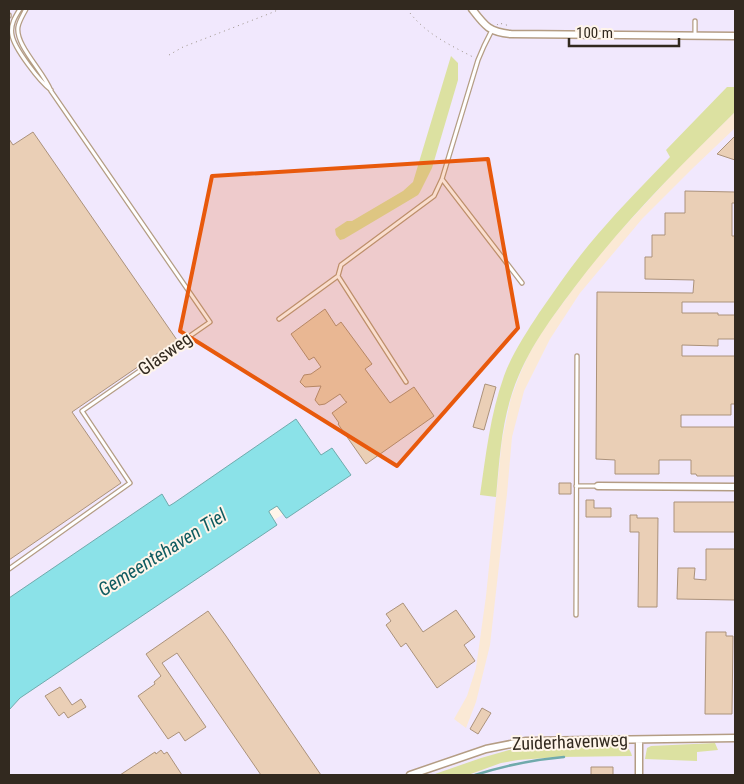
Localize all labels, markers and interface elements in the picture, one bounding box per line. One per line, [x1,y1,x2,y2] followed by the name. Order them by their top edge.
[569,15,679,47] scale bar
[576,24,613,42] text: 100 m
[134,328,196,380] street label: Glasweg
[94,503,231,601] water label: Gemeentehaven Tiel
[512,729,628,754] street label: Zuiderhavenweg

